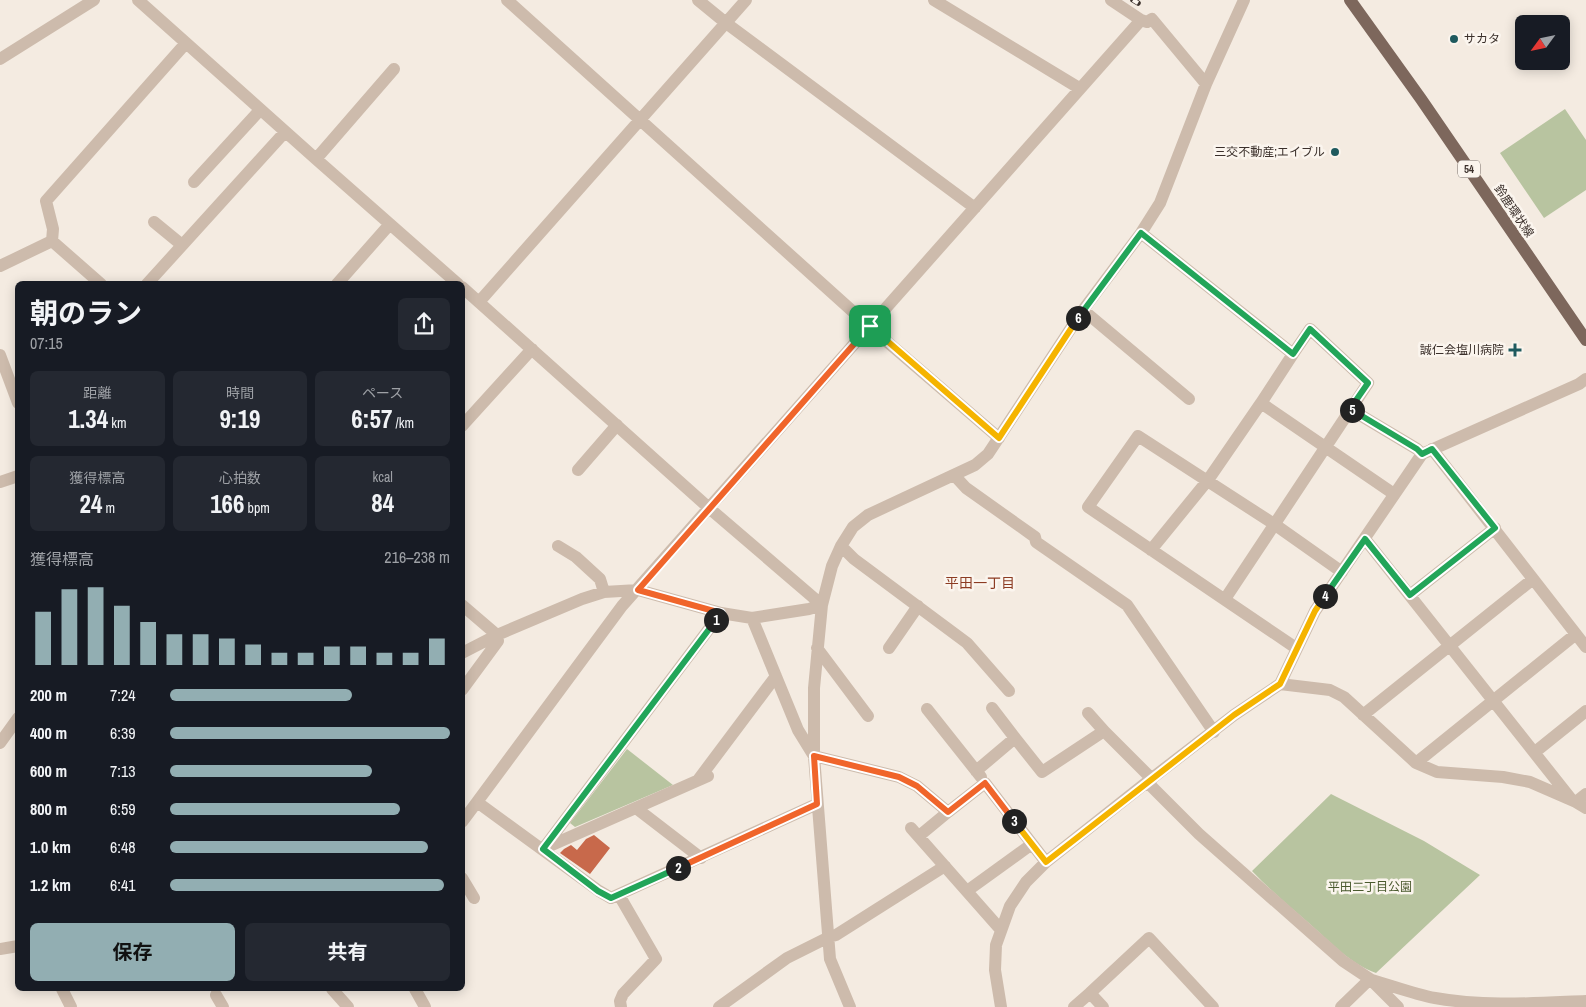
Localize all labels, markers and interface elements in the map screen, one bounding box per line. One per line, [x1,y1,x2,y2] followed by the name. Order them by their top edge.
[1515,15,1570,70] north arrow
[1515,15,1570,70] map controls
[1464,31,1500,47] place label: サカタ
[1448,33,1460,45] marker: サカタ
[1214,144,1325,160] place label: 三交不動産;エイブル
[1329,146,1341,158] marker: 三交不動産;エイブル
[1458,160,1480,178] road number: 54
[1491,182,1537,240] street label: 鈴鹿環状線
[30,294,142,332] text: 朝のラン
[398,298,450,350] button: share
[849,305,891,347] pin
[1066,306,1090,330] pin: 6
[1075,309,1082,327] text: 6
[856,312,884,340] icon: arrive
[30,332,63,354] text: 07:15
[1420,342,1504,358] place label: 誠仁会塩川病院
[1508,343,1522,357] marker: 誠仁会塩川病院
[83,384,111,402] text: 距離
[226,384,254,402] text: 時間
[362,384,403,402] text: ペース
[1340,398,1364,422] pin: 5
[1349,401,1356,419] text: 5
[68,402,108,436] text: 1.34
[219,402,261,436] text: 9:19
[351,402,392,436] text: 6:57
[108,414,127,432] text: km
[392,414,414,432] text: /km
[372,468,393,486] text: kcal
[69,469,125,487] text: 獲得標高
[219,469,261,487] text: 心拍数
[371,486,394,520] text: 84
[80,487,102,521] text: 24
[210,487,244,521] text: 166
[102,499,115,517] text: m
[244,499,270,517] text: bpm
[384,546,450,568] text: 216–238 m
[30,548,94,570] text: 獲得標高
[945,574,1015,592] district label: 平田一丁目
[1312,584,1338,608] pin: 4
[1322,587,1329,605] text: 4
[704,608,728,632] pin: 1
[713,611,720,629] text: 1
[30,684,67,706] text: 200 m
[110,684,136,706] text: 7:24
[30,722,67,744] text: 400 m
[110,722,136,744] text: 6:39
[30,760,67,782] text: 600 m
[110,760,136,782] text: 7:13
[30,798,67,820] text: 800 m
[110,798,136,820] text: 6:59
[1002,808,1026,834] pin: 3
[1011,812,1018,830] text: 3
[30,836,71,858] text: 1.0 km
[110,836,136,858] text: 6:48
[666,856,690,880] pin: 2
[675,859,682,877] text: 2
[30,874,71,896] text: 1.2 km
[110,874,136,896] text: 6:41
[1328,879,1412,895] park label: 平田二丁目公園
[30,923,235,981] button: 保存
[245,923,450,981] button: 共有

